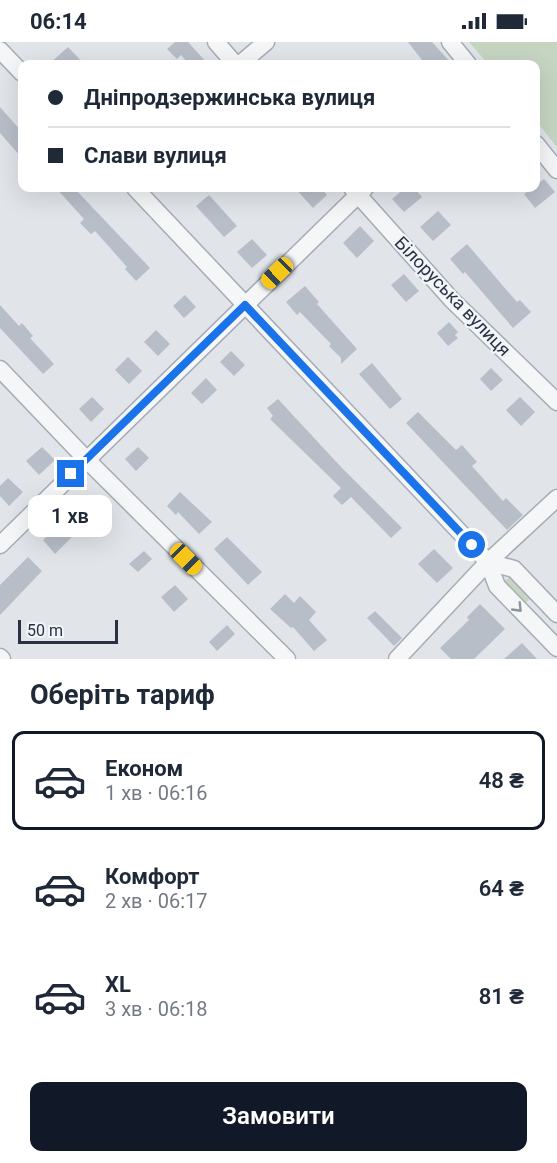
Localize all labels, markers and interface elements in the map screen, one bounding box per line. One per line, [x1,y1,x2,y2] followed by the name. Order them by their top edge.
[30,9,87,34] text: 06:14
[84,85,375,110] text: Дніпродзержинська вулиця
[84,143,227,168] text: Слави вулиця
[391,232,515,360] street label: Білоруська вулиця
[258,254,296,292] car
[57,460,84,487] route end
[29,495,113,537] callout: 1 хв
[51,504,89,528] text: 1 хв
[458,531,485,558] route start
[167,540,205,578] car
[511,600,522,611] one-way arrow
[18,617,118,644] scale bar
[27,621,63,640] text: 50 m
[30,679,215,711] text: Оберіть тариф
[33,754,87,808] icon: car
[105,756,183,781] text: Економ
[479,768,524,793] text: 48 ₴
[105,781,208,805] text: 1 хв · 06:16
[33,862,87,916] icon: car
[105,864,200,889] text: Комфорт
[479,876,524,901] text: 64 ₴
[105,889,208,913] text: 2 хв · 06:17
[33,970,87,1024] icon: car
[105,972,131,997] text: XL
[479,984,524,1009] text: 81 ₴
[105,997,208,1021] text: 3 хв · 06:18
[30,1082,527,1151] button: Замовити

